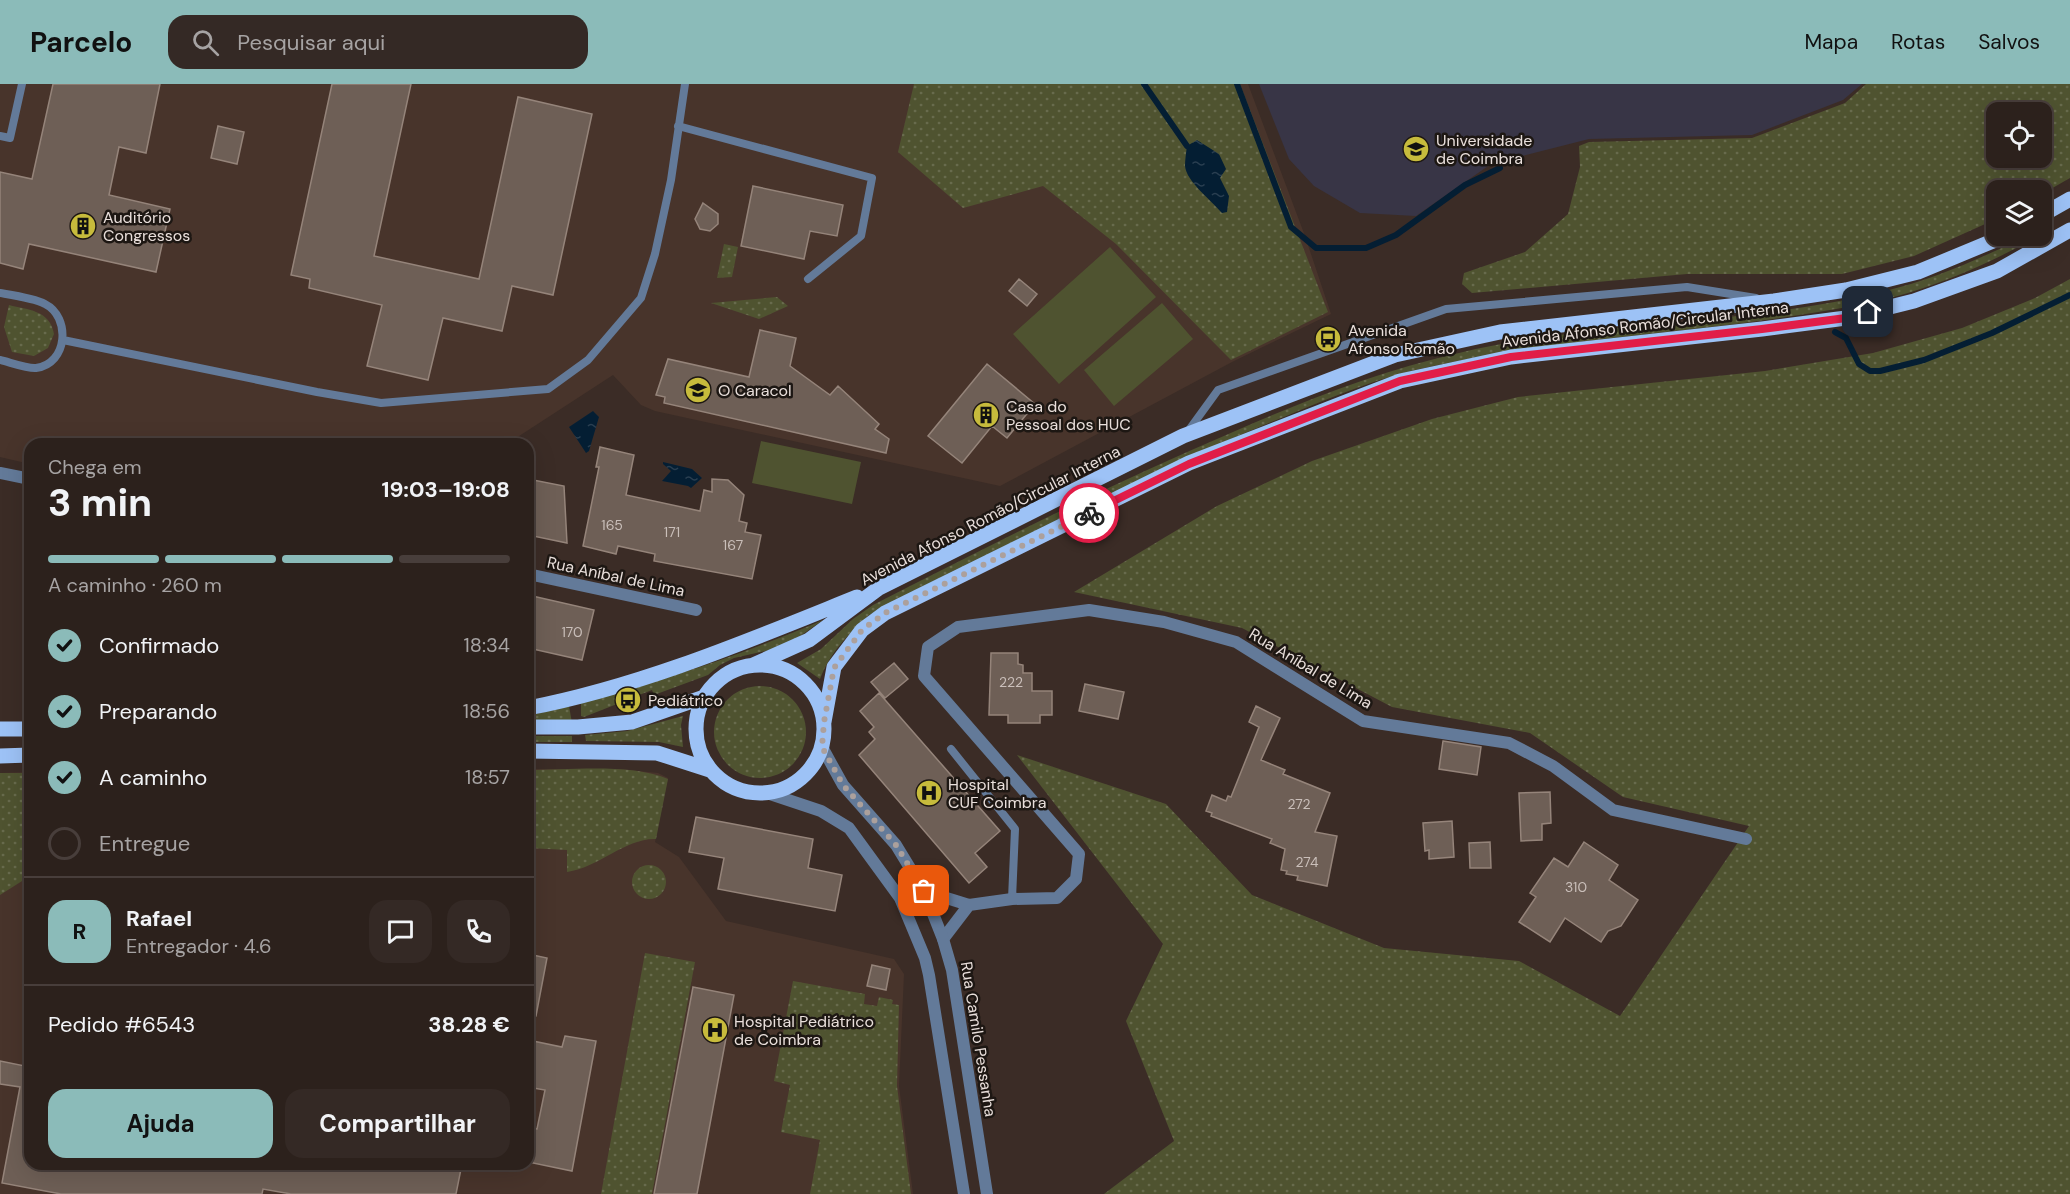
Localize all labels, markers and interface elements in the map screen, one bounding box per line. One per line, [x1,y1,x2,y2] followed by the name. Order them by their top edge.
[168,15,588,69] search box
[30,24,132,61] text: Parcelo
[189,26,222,59] icon: search
[237,28,385,57] text: Pesquisar aqui
[1804,28,1858,56] text: Mapa
[1891,28,1945,56] text: Rotas
[1978,28,2040,56] text: Salvos
[1986,102,2052,246] map controls
[1986,102,2052,168] button: locate
[1436,130,1532,169] place label: Universidade de Coimbra
[1401,134,1431,164] school or university icon: Universidade de Coimbra
[1986,180,2052,246] button: layers
[103,207,190,246] place label: Auditório Congressos
[68,211,98,241] building icon: Auditório Congressos
[1842,286,1893,337] pin
[1851,295,1884,328] icon: home
[1500,296,1790,353] street label: Avenida Afonso Romão/Circular Interna
[1348,320,1455,359] place label: Avenida Afonso Romão
[1313,324,1343,354] bus stop icon: Avenida Afonso Romão
[683,375,713,405] school or university icon: O Caracol
[718,380,792,401] place label: O Caracol
[1006,396,1131,435] place label: Casa do Pessoal dos HUC
[971,400,1001,430] building icon: Casa do Pessoal dos HUC
[857,440,1124,590] street label: Avenida Afonso Romão/Circular Interna
[48,454,142,480] text: Chega em
[381,475,510,504] text: 19:03–19:08
[48,477,152,528] text: 3 min
[1059,483,1119,543] courier
[1073,497,1106,530] icon: bike
[601,516,623,534] house number: 165
[664,523,680,541] house number: 171
[723,536,743,554] house number: 167
[545,552,687,601] street label: Rua Aníbal de Lima
[48,572,222,598] text: A caminho · 260 m
[561,623,583,641] house number: 170
[1245,623,1376,714] street label: Rua Aníbal de Lima
[48,629,81,662] icon: check
[99,631,219,660] text: Confirmado
[464,632,510,658] text: 18:34
[999,673,1023,691] house number: 222
[613,685,643,715] bus stop icon: Pediátrico
[648,690,723,711] place label: Pediátrico
[48,695,81,728] icon: check
[99,697,217,726] text: Preparando
[463,698,510,724] text: 18:56
[48,761,81,794] icon: check
[99,763,207,792] text: A caminho
[465,764,510,790] text: 18:57
[948,774,1046,813] place label: Hospital CUF Coimbra
[914,778,944,808] hospital icon: Hospital CUF Coimbra
[1287,795,1311,813] house number: 272
[99,829,190,858] text: Entregue
[1296,853,1319,871] house number: 274
[898,865,949,916] pin
[907,874,940,907] icon: bag
[1565,878,1587,896] house number: 310
[369,900,432,963] button: chat
[447,900,510,963] button: phone
[126,904,192,933] text: Rafael
[73,917,86,946] text: R
[126,933,271,959] text: Entregador · 4.6
[956,960,1001,1118] street label: Rua Camilo Pessanha
[48,1010,195,1039] text: Pedido #6543
[428,1010,510,1039] text: 38.28 €
[734,1011,874,1050] place label: Hospital Pediátrico de Coimbra
[700,1015,730,1045] hospital icon: Hospital Pediátrico de Coimbra
[48,1089,273,1158] button: Ajuda
[285,1089,510,1158] button: Compartilhar

